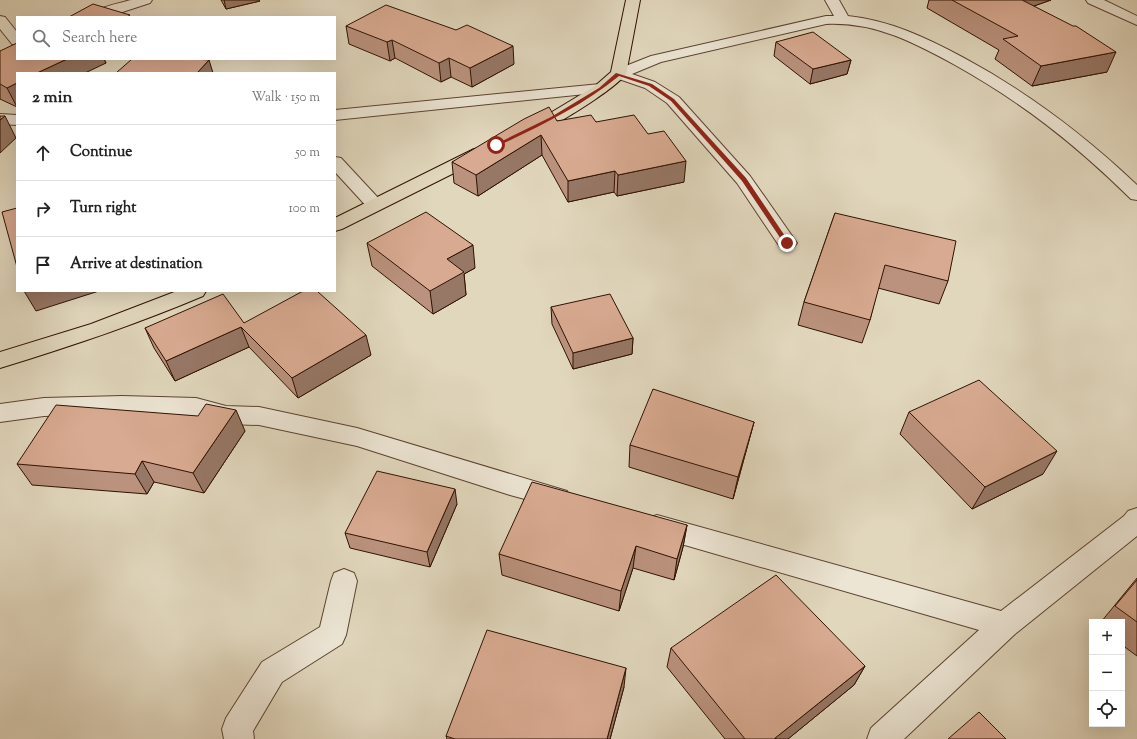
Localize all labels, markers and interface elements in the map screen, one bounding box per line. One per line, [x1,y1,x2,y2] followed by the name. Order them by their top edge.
[16,16,336,60] search box
[30,27,52,49] icon: search
[62,28,137,49] text: Search here
[32,86,73,110] text: 2 min
[251,89,320,107] text: Walk · 150 m
[487,136,505,154] route start
[32,142,54,164] icon: ahead
[70,142,132,163] text: Continue
[295,144,320,162] text: 50 m
[32,198,54,220] icon: right
[70,198,136,219] text: Turn right
[288,200,320,218] text: 100 m
[778,234,796,252] route end
[32,254,54,276] icon: arrive
[70,254,203,275] text: Arrive at destination
[1089,619,1125,727] map controls
[1089,619,1125,655] button: +
[1089,655,1125,691] button: −
[1089,691,1125,727] button: locate

